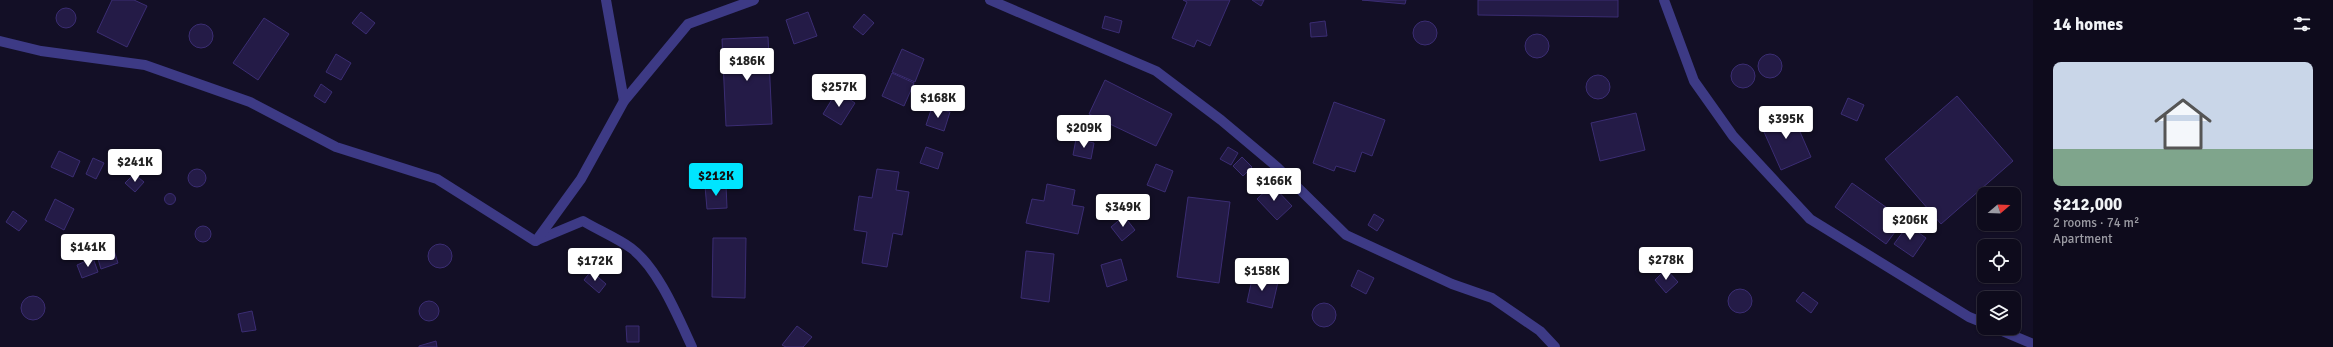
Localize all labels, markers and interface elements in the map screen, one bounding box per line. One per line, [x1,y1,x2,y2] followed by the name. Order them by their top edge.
[2291,13,2313,35] icon: filters
[2053,14,2123,35] text: 14 homes
[719,48,775,82] pin: $186K
[729,53,765,69] text: $186K
[811,74,867,108] pin: $257K
[821,79,857,95] text: $257K
[910,85,966,119] pin: $168K
[2147,88,2219,160] icon: home
[920,90,956,106] text: $168K
[1758,106,1814,140] pin: $395K
[1768,111,1804,127] text: $395K
[1056,115,1112,149] pin: $209K
[1066,120,1102,136] text: $209K
[107,149,163,183] pin: $241K
[117,154,153,170] text: $241K
[688,163,744,197] pin: $212K
[698,168,734,184] text: $212K
[1246,168,1302,202] pin: $166K
[1256,173,1292,189] text: $166K
[1977,187,2021,231] north arrow
[1977,187,2021,335] map controls
[1095,194,1151,228] pin: $349K
[2053,194,2122,215] text: $212,000
[1105,199,1141,215] text: $349K
[1882,207,1938,241] pin: $206K
[1892,212,1928,228] text: $206K
[2053,215,2139,231] text: 2 rooms · 74 m²
[2053,231,2113,247] text: Apartment
[60,234,116,268] pin: $141K
[70,239,106,255] text: $141K
[1977,239,2021,283] button: locate
[1638,247,1694,281] pin: $278K
[567,248,623,282] pin: $172K
[1648,252,1684,268] text: $278K
[577,253,613,269] text: $172K
[1234,258,1290,292] pin: $158K
[1244,263,1280,279] text: $158K
[1977,291,2021,335] button: layers

